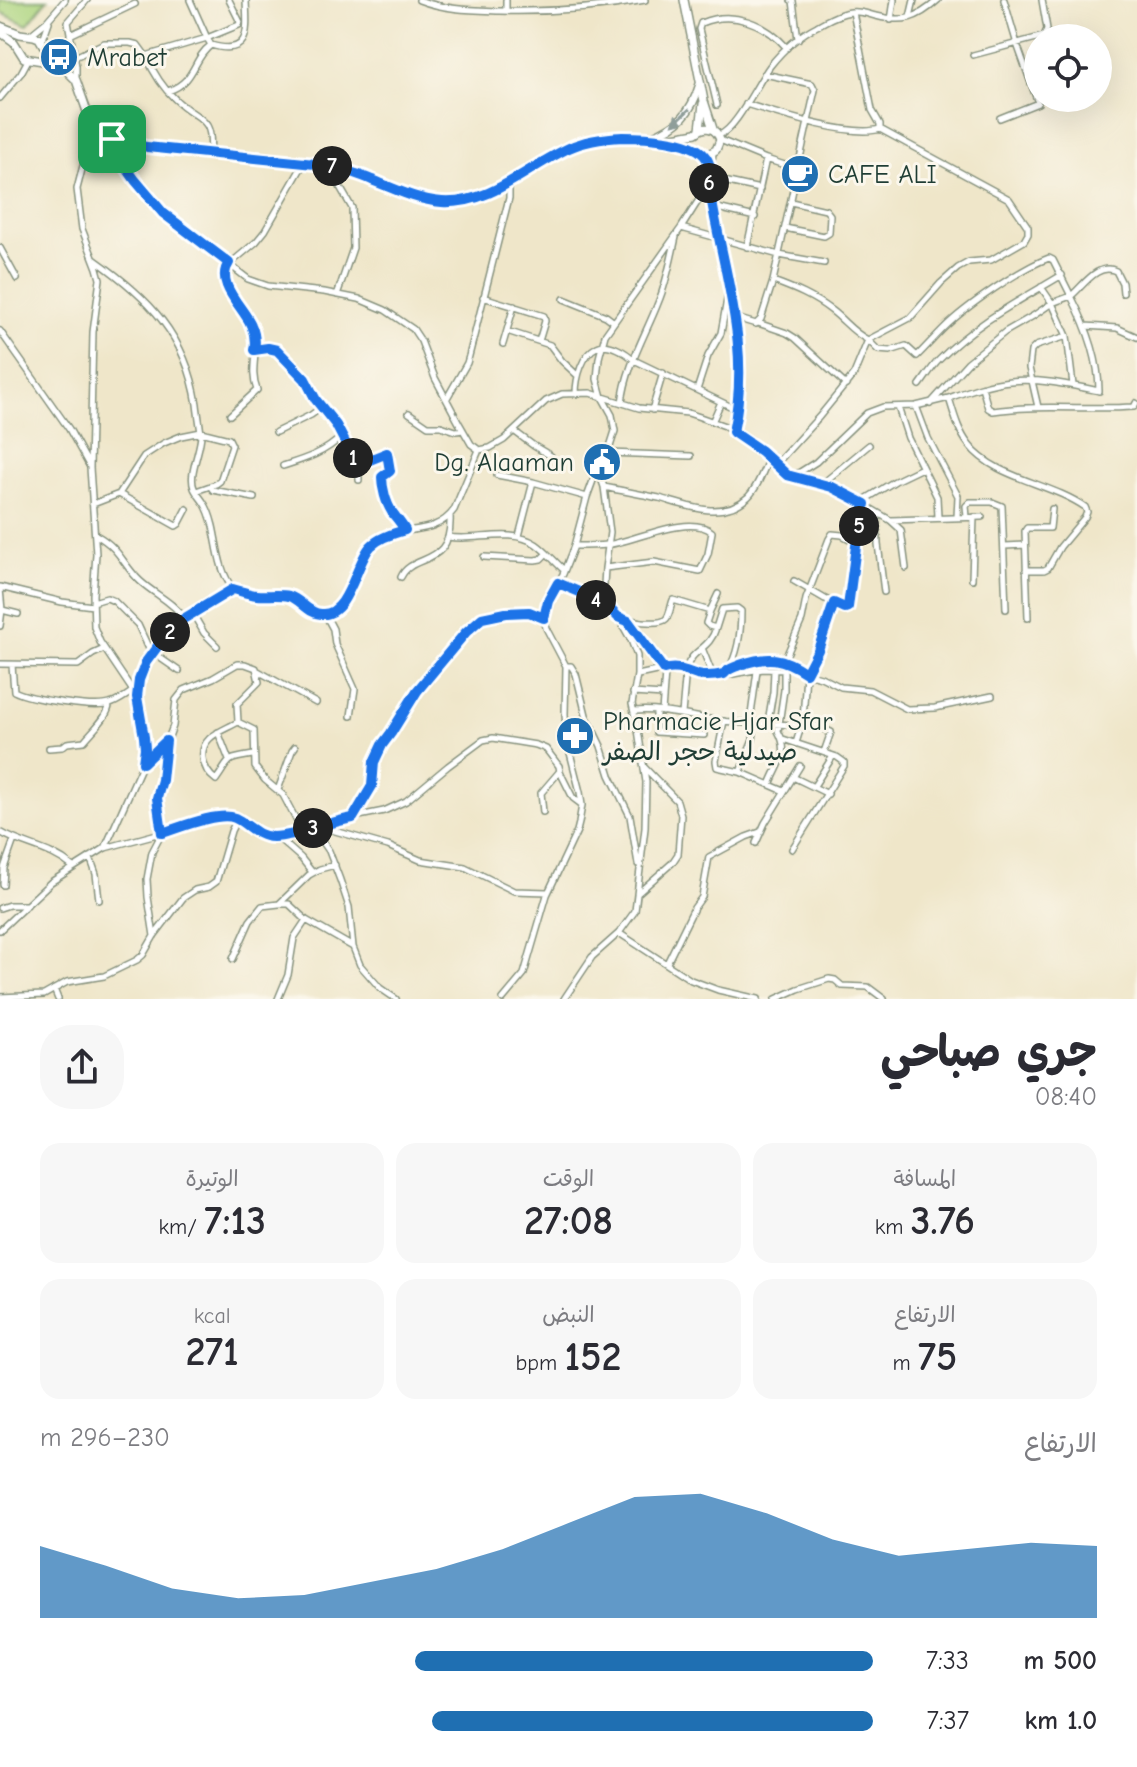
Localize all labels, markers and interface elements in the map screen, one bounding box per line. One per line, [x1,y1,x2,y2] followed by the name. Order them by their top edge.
[1024,24,1112,112] map controls
[1024,24,1112,112] button: locate
[38,36,80,78] bus stop icon: Mrabet
[87,43,168,73] place label: Mrabet
[78,105,146,173] pin
[672,107,691,125] one-way arrow
[90,117,134,161] icon: arrive
[312,146,352,186] pin: 7
[327,153,337,179] text: 7
[779,153,821,195] cafe icon: CAFE ALI
[828,160,937,190] place label: CAFE ALI
[689,163,729,203] pin: 6
[703,170,715,196] text: 6
[333,438,373,478] pin: 1
[581,441,623,483] public building icon: Dg. Alaaman
[349,445,357,471] text: 1
[434,448,574,478] place label: Dg. Alaaman
[839,506,879,546] pin: 5
[853,513,865,539] text: 5
[576,580,616,620] pin: 4
[591,587,601,613] text: 4
[150,612,190,652] pin: 2
[165,619,175,645] text: 2
[601,707,833,767] place label: Pharmacie Hjar Sfar صيدلية حجر الصفر
[554,715,596,757] pharmacy icon: Pharmacie Hjar Sfar صيدلية حجر الصفر
[293,808,333,848] pin: 3
[308,815,318,841] text: 3
[40,1025,124,1109] button: share
[880,1026,1097,1077] text: جري صباحي
[1035,1082,1097,1112] text: 08:40
[186,1166,239,1192] text: الوتيرة
[543,1166,594,1192] text: الوقت
[894,1166,956,1192] text: المسافة
[204,1198,266,1244] text: 7:13
[524,1198,613,1244] text: 27:08
[911,1198,975,1244] text: 3.76
[158,1214,204,1240] text: /km
[875,1214,911,1240] text: km
[542,1302,595,1328] text: النبض
[894,1302,956,1328] text: الارتفاع
[194,1303,231,1329] text: kcal
[186,1329,239,1375] text: 271
[565,1334,621,1380] text: 152
[918,1334,957,1380] text: 75
[516,1350,565,1376] text: bpm
[892,1350,918,1376] text: m
[40,1423,170,1453] text: 230–296 m
[1024,1429,1097,1459] text: الارتفاع
[926,1646,969,1676] text: 7:33
[1023,1646,1097,1676] text: 500 m
[927,1706,969,1736] text: 7:37
[1025,1706,1097,1736] text: 1.0 km

